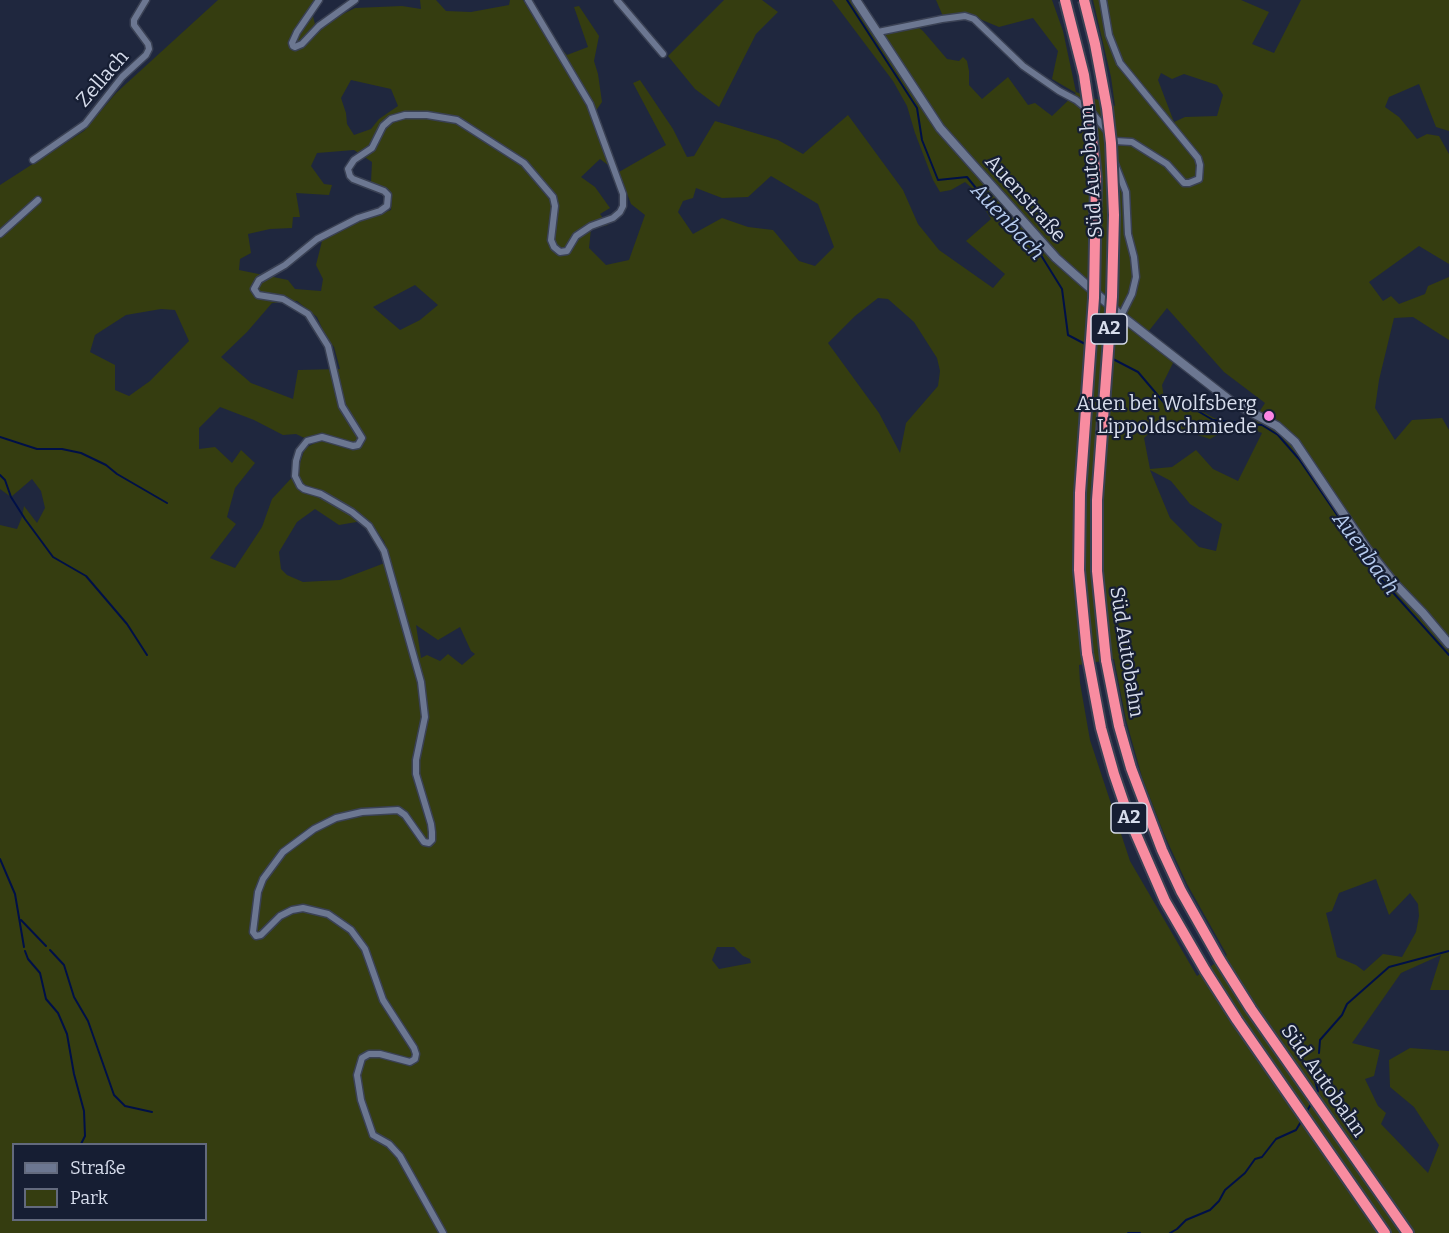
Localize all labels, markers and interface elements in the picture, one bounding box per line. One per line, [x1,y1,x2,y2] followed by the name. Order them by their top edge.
[72,46,134,112] street label: Zellach
[1075,105,1109,239] street label: Süd Autobahn
[980,150,1070,248] street label: Auenstraße
[965,178,1049,266] water label: Auenbach
[1091,314,1127,344] road number: A2
[1076,392,1257,439] place label: Auen bei Wolfsberg Lippoldschmiede
[1262,409,1276,423] marker: Auen bei Wolfsberg Lippoldschmiede
[1327,508,1403,600] water label: Auenbach
[1104,585,1148,719] street label: Süd Autobahn
[1111,803,1147,833] road number: A2
[1275,1020,1371,1142] street label: Süd Autobahn
[12,1143,207,1221] legend
[70,1157,126,1179] text: Straße
[70,1187,108,1209] text: Park

